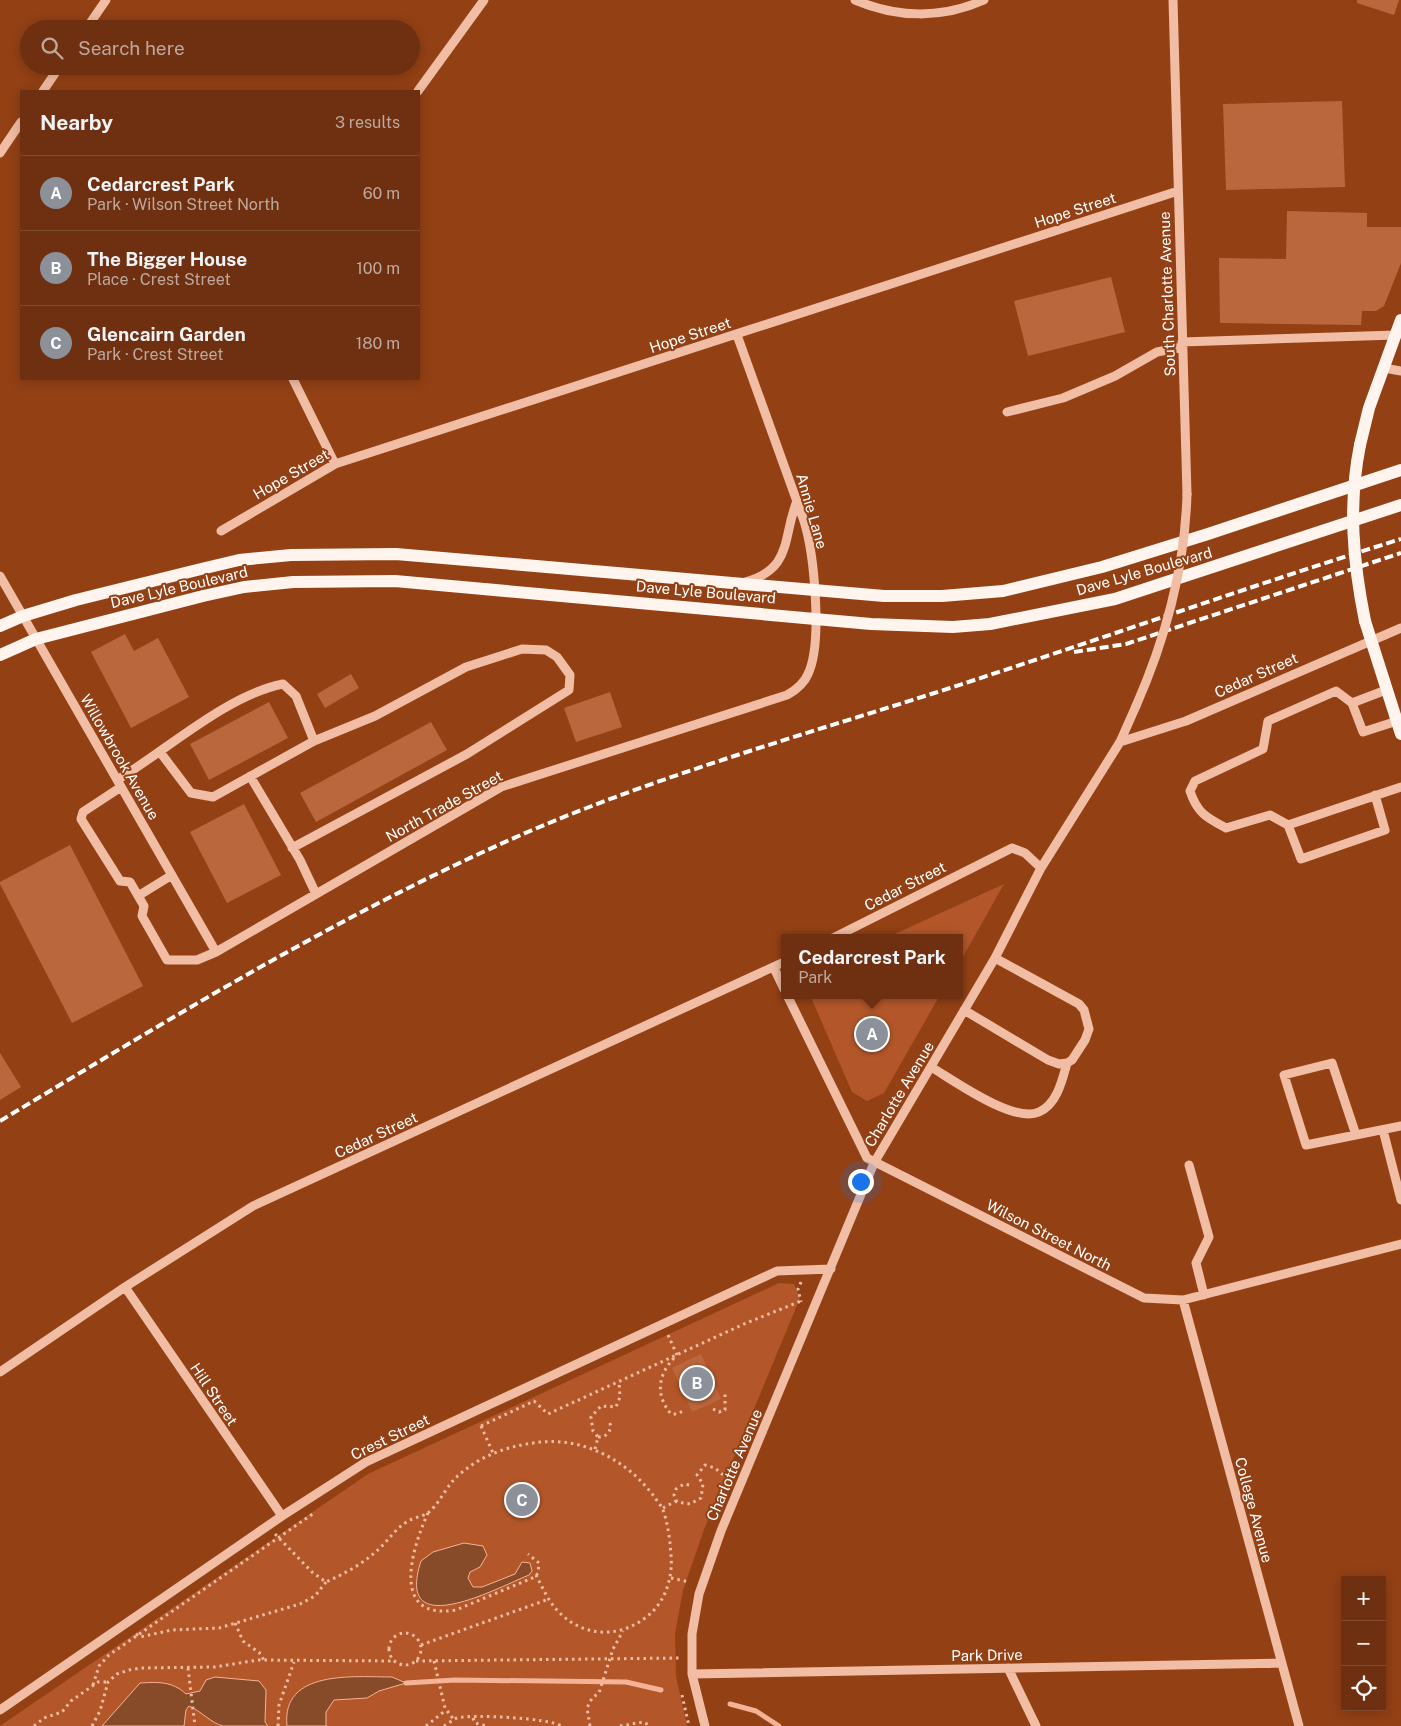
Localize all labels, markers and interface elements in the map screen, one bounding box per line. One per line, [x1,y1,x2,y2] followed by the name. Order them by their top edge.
[20,20,420,75] search box
[38,34,66,62] icon: search
[78,37,185,59] text: Search here
[40,110,113,135] text: Nearby
[335,113,400,132] text: 3 results
[87,173,235,195] text: Cedarcrest Park
[50,184,62,203] text: A
[363,184,400,203] text: 60 m
[1032,189,1118,231] street label: Hope Street
[87,195,279,214] text: Park · Wilson Street North
[1156,211,1178,377] street label: South Charlotte Avenue
[87,248,247,270] text: The Bigger House
[51,259,61,278] text: B
[356,259,400,278] text: 100 m
[87,270,231,289] text: Place · Crest Street
[647,314,733,356] street label: Hope Street
[87,323,246,345] text: Glencairn Garden
[50,334,62,353] text: C
[356,334,400,353] text: 180 m
[87,345,223,364] text: Park · Crest Street
[250,445,332,503] street label: Hope Street
[793,471,831,551] street label: Annie Lane
[1074,543,1214,599] street label: Dave Lyle Boulevard
[109,563,249,611] street label: Dave Lyle Boulevard
[635,577,777,607] street label: Dave Lyle Boulevard
[1212,649,1300,701] street label: Cedar Street
[77,691,163,823] street label: Willowbrook Avenue
[383,767,505,845] street label: North Trade Street
[861,858,949,914] street label: Cedar Street
[781,934,963,999] popup
[798,946,946,968] text: Cedarcrest Park
[798,968,832,987] text: Park
[856,1015,888,1053] pin: A
[861,1038,937,1150] street label: Charlotte Avenue
[332,1108,420,1162] street label: Cedar Street
[848,1169,874,1195] your location
[984,1196,1114,1274] street label: Wilson Street North
[187,1360,241,1429] street label: Hill Street
[681,1364,713,1402] pin: B
[703,1407,765,1523] street label: Charlotte Avenue
[348,1411,432,1463] street label: Crest Street
[1232,1455,1276,1565] street label: College Avenue
[506,1481,538,1519] pin: C
[1341,1576,1386,1711] map controls
[1341,1576,1386,1621] button: +
[1341,1621,1386,1666] button: −
[951,1646,1023,1664] street label: Park Drive
[1341,1666,1386,1711] button: locate

